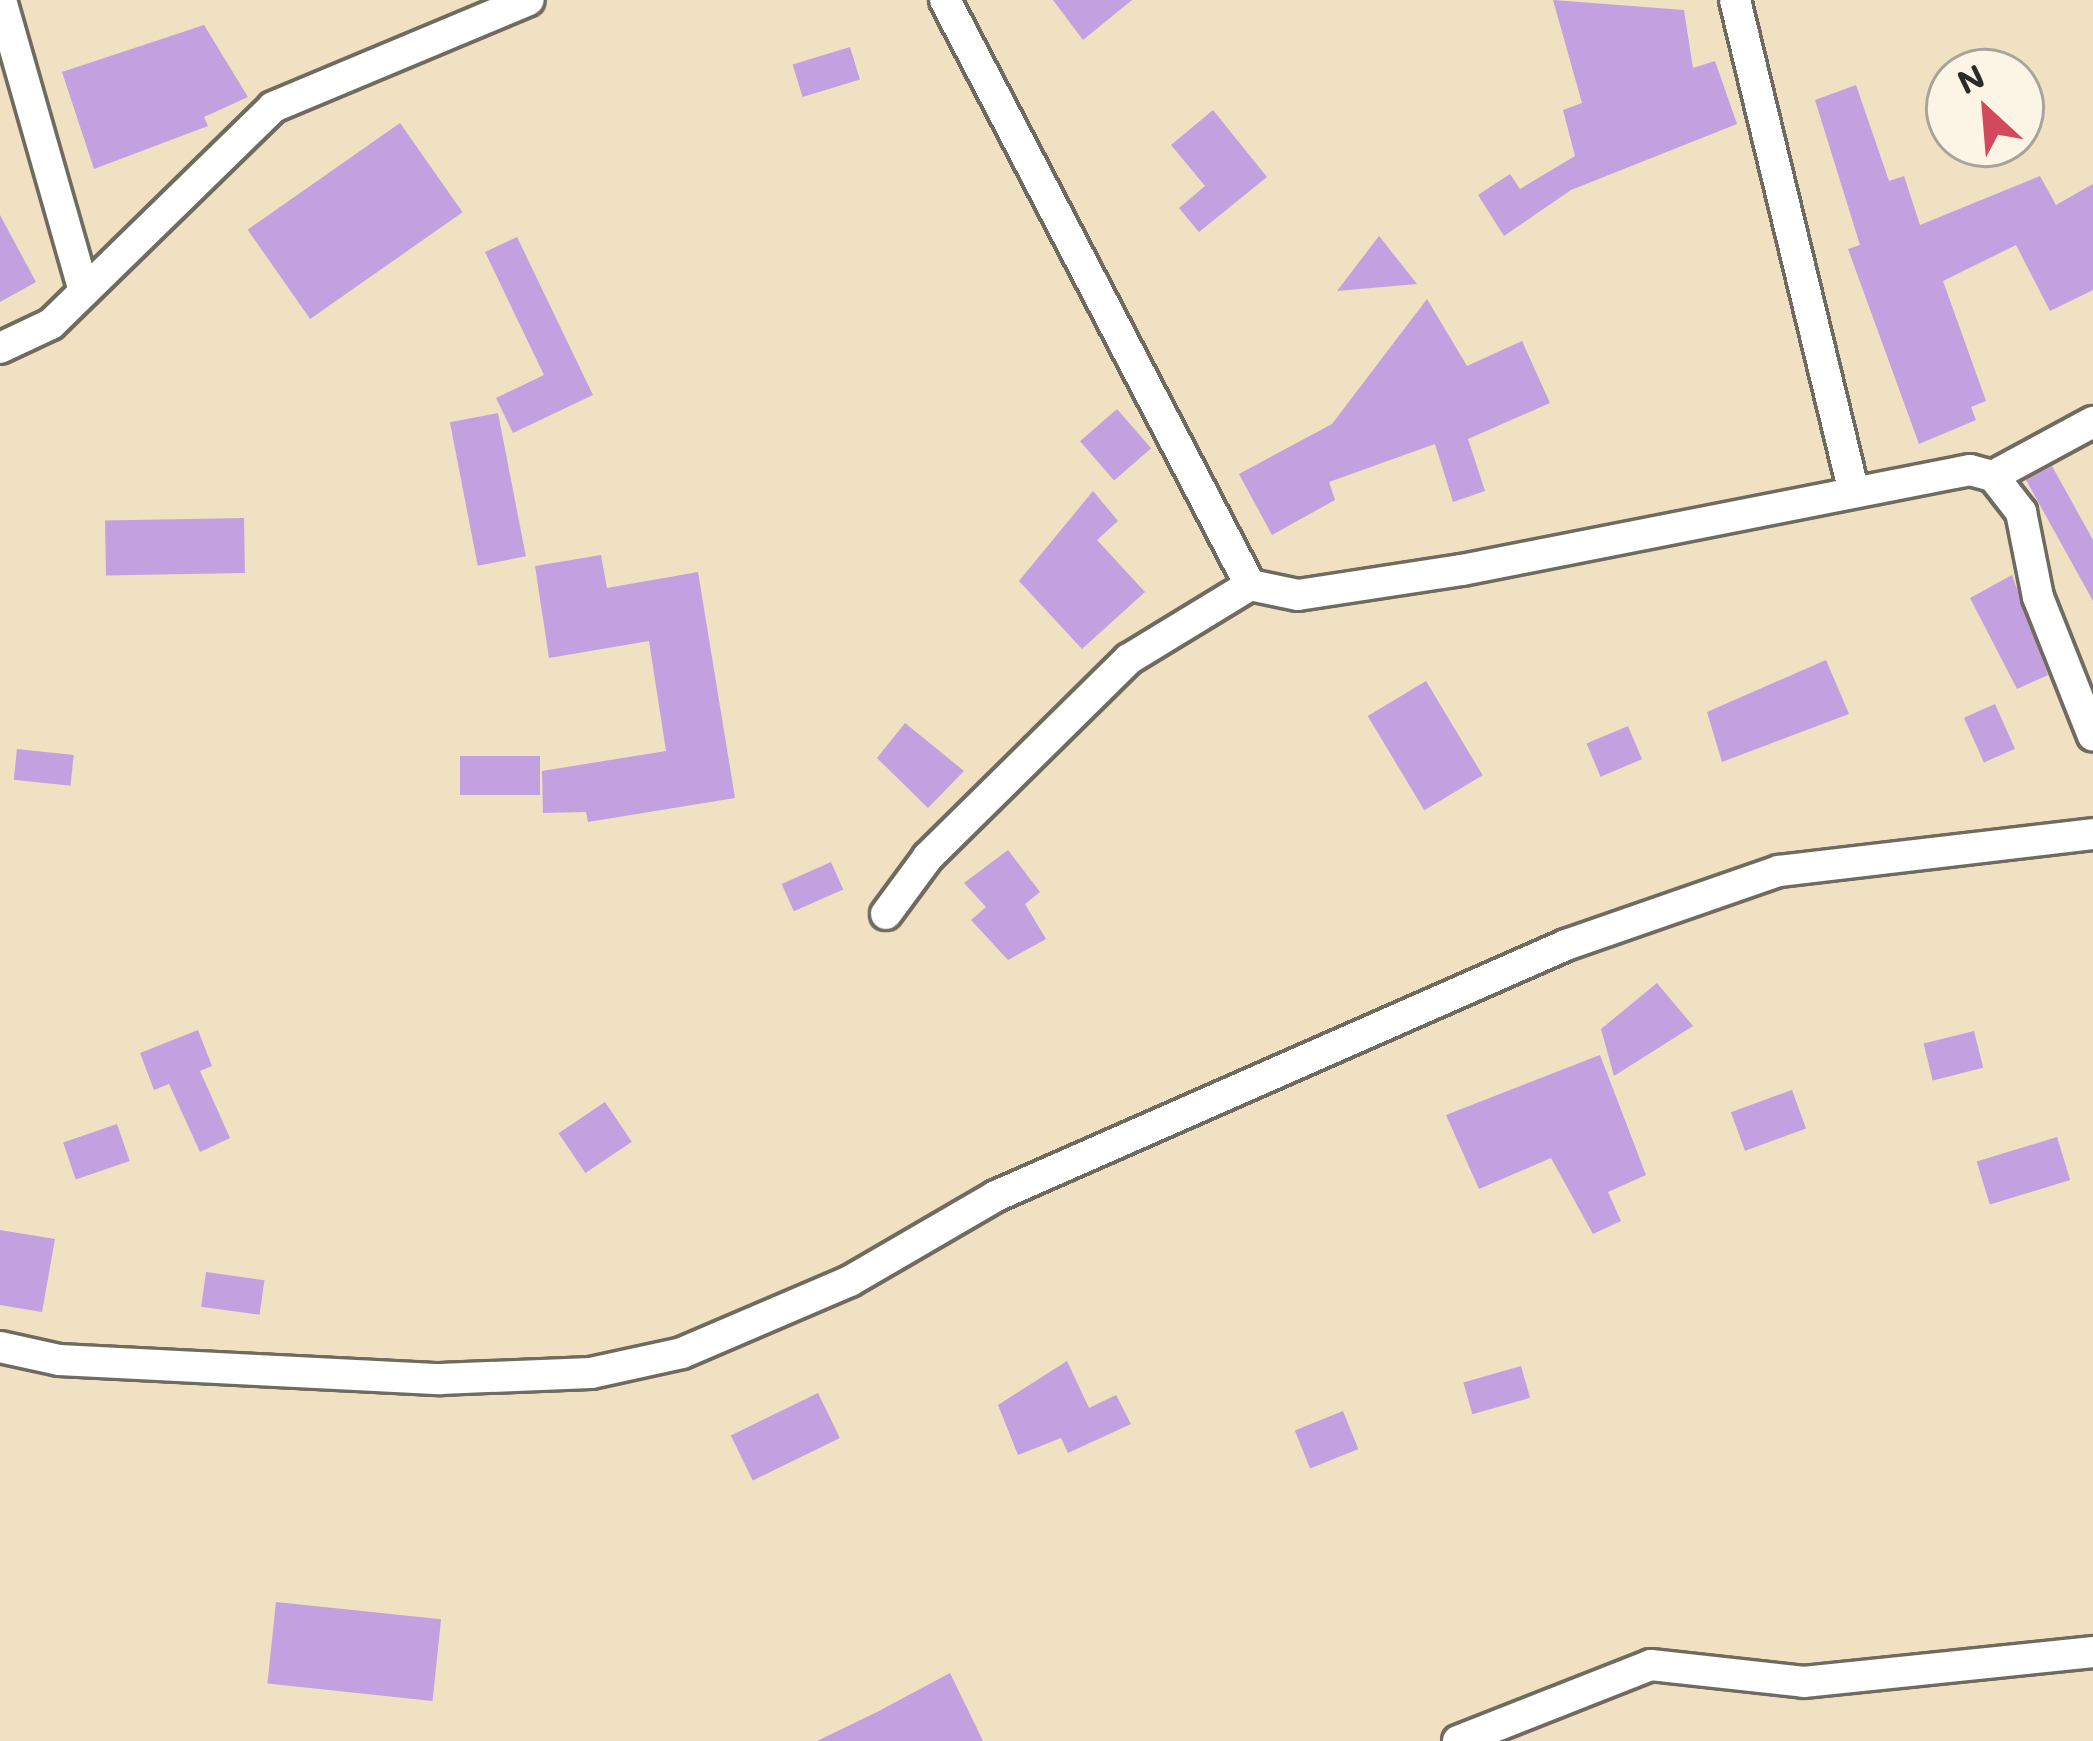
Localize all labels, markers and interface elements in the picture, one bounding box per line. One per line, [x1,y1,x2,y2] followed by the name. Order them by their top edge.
[1925,48,2045,168] north arrow
[1950,53,1991,103] text: N

